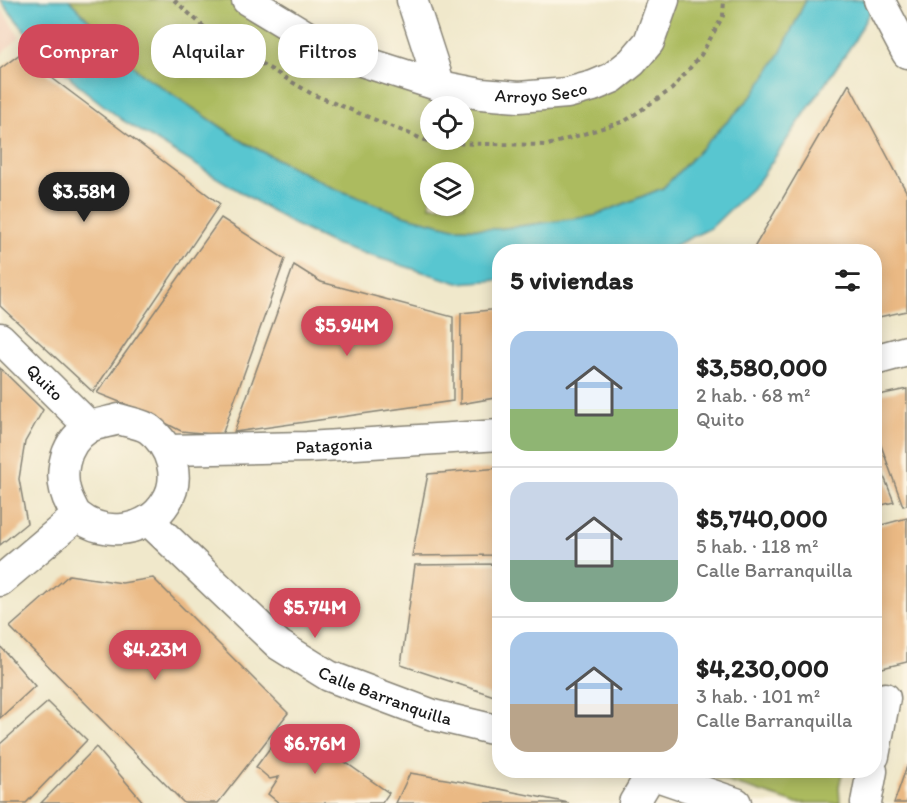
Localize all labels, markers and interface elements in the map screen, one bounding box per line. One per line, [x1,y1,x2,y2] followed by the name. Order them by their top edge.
[18,24,139,78] chip: Comprar
[151,24,266,78] chip: Alquilar
[278,24,378,78] chip: Filtros
[494,77,590,108] street label: Arroyo Seco
[420,96,474,216] map controls
[420,96,474,150] button: locate
[420,162,474,216] button: layers
[35,172,133,223] pin: $3.58M
[52,179,116,203] text: $3.58M
[510,264,634,296] text: 5 viviendas
[831,264,864,297] icon: filters
[298,306,396,357] pin: $5.94M
[315,313,379,337] text: $5.94M
[696,351,828,383] text: $3,580,000
[558,355,630,427] icon: home
[22,359,68,405] street label: Quito
[696,383,810,407] text: 2 hab. · 68 m²
[696,407,744,431] text: Quito
[295,432,373,458] street label: Patagonia
[696,502,828,534] text: $5,740,000
[558,506,630,578] icon: home
[696,534,818,558] text: 5 hab. · 118 m²
[696,558,853,582] text: Calle Barranquilla
[266,588,364,639] pin: $5.74M
[283,595,347,619] text: $5.74M
[106,630,204,681] pin: $4.23M
[123,637,187,661] text: $4.23M
[696,652,829,684] text: $4,230,000
[558,656,630,728] icon: home
[314,661,455,730] street label: Calle Barranquilla
[696,684,820,708] text: 3 hab. · 101 m²
[696,708,853,732] text: Calle Barranquilla
[266,724,364,775] pin: $6.76M
[284,731,346,755] text: $6.76M

